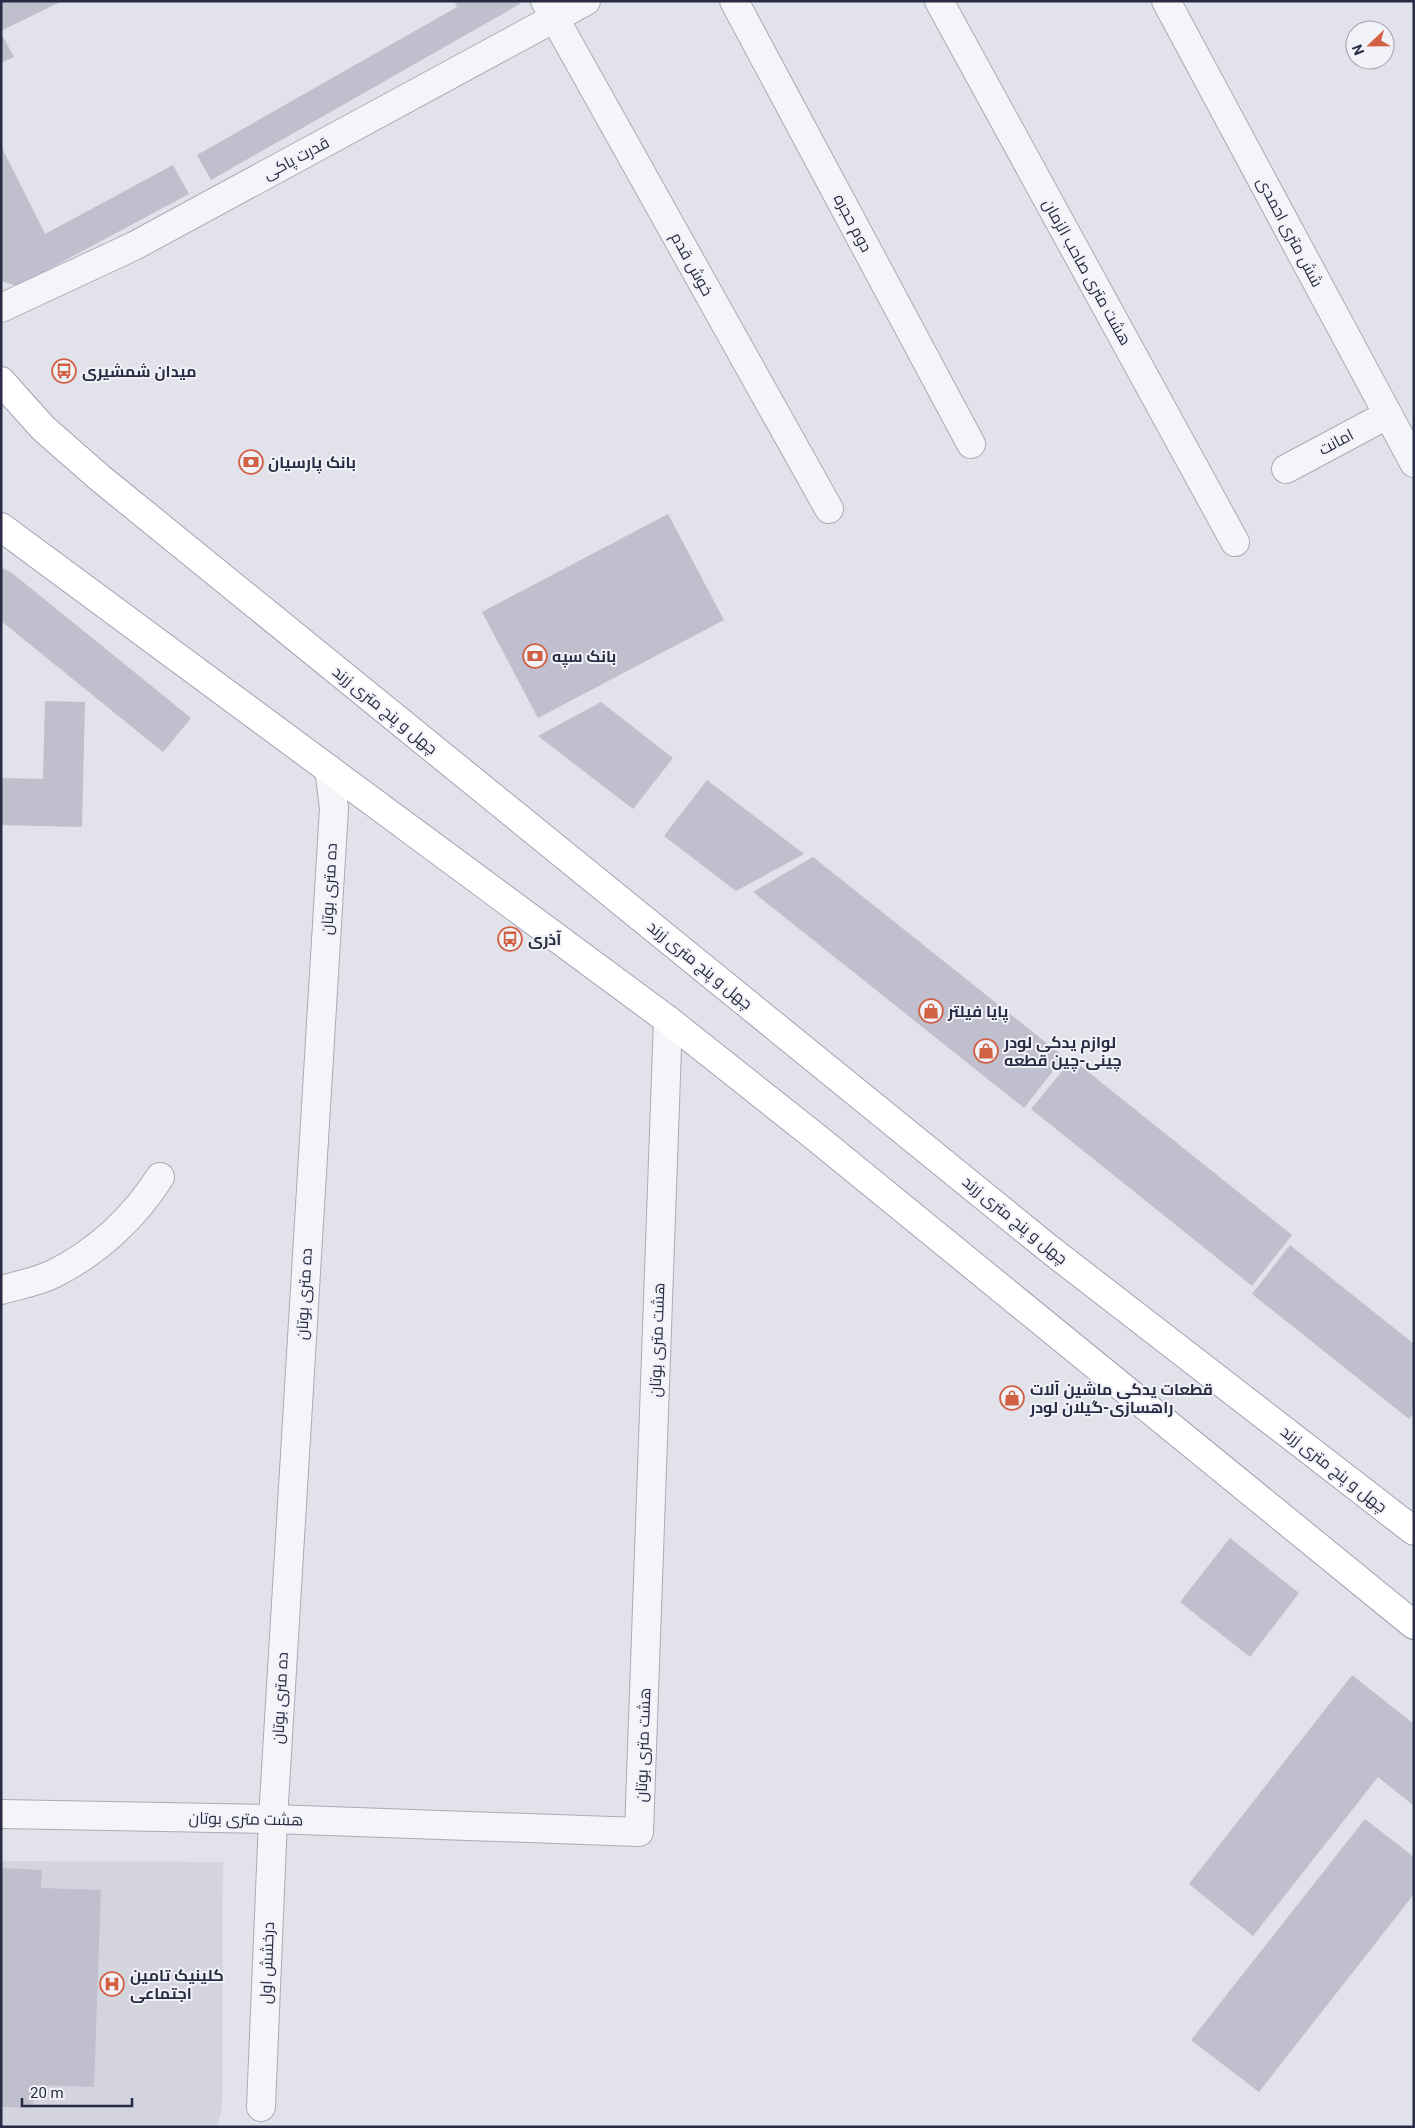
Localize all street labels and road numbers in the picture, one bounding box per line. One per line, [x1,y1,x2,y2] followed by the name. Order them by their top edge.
[260,133,333,185] street label: قدرت پاکی
[1252,174,1327,291] street label: شش متری احمدی
[828,191,876,256] street label: دوم حجره
[1038,195,1135,349] street label: هشت متری صاحب الزمان
[665,229,717,300] street label: خوش قدم
[1315,425,1357,459] street label: امانت
[327,662,441,760] street label: چهل و پنج متری زرند
[317,842,342,936] street label: ده متری بوتان
[642,917,756,1015] street label: چهل و پنج متری زرند
[957,1172,1071,1270] street label: چهل و پنج متری زرند
[292,1247,317,1341] street label: ده متری بوتان
[646,1282,669,1398] street label: هشت متری بوتان
[1276,1422,1391,1518] street label: چهل و پنج متری زرند
[268,1651,293,1745] street label: ده متری بوتان
[632,1687,655,1803] street label: هشت متری بوتان
[188,1808,304,1831] street label: هشت متری بوتان
[256,1922,279,2004] street label: درخشش اول

